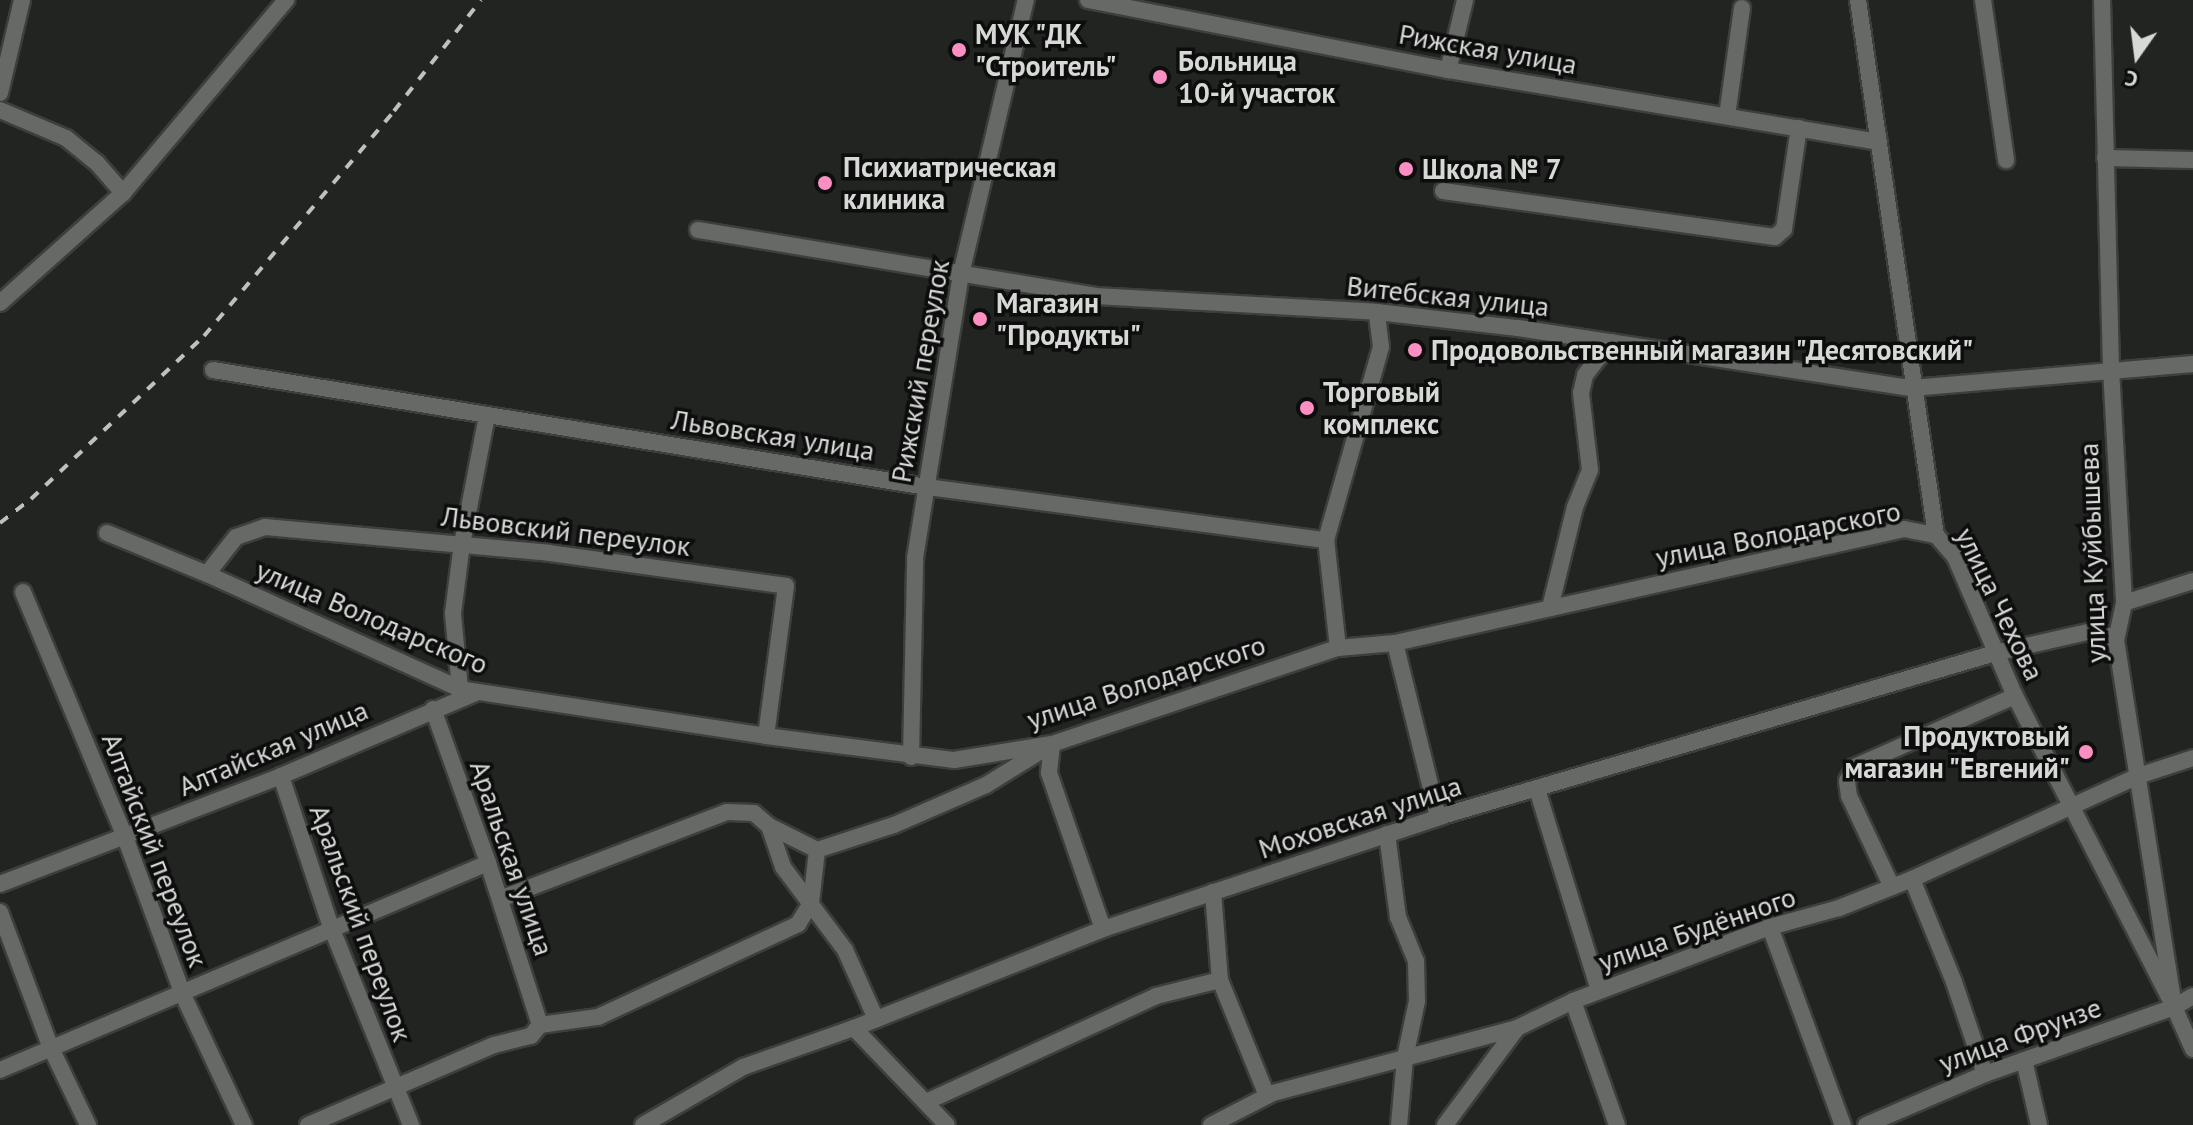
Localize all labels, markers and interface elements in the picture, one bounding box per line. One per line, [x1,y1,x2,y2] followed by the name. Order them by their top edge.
[2097,16,2177,96] north arrow
[975,17,1116,83] place label: МУК "ДК "Строитель"
[1396,17,1580,81] street label: Рижская улица
[950,41,968,59] marker: МУК "ДК "Строитель"
[1178,44,1336,110] place label: Больница 10-й участок
[2122,64,2141,94] text: С
[1149,66,1171,88] marker: Больница 10-й участок
[843,150,1056,216] place label: Психиатрическая клиника
[1422,152,1562,186] place label: Школа № 7
[1397,160,1415,178] marker: Школа № 7
[814,172,836,194] marker: Психиатрическая клиника
[884,257,956,485] street label: Рижский переулок
[1345,269,1551,323] street label: Витебская улица
[996,286,1141,352] place label: Магазин "Продукты"
[971,310,989,328] marker: Магазин "Продукты"
[1431,333,1976,367] place label: Продовольственный магазин "Деcятовский"
[1406,341,1424,359] marker: Продовольственный магазин "Деcятовский"
[1323,375,1440,441] place label: Торговый комплекс
[1298,399,1316,417] marker: Торговый комплекс
[669,402,877,468] street label: Львовская улица
[2071,442,2113,664] street label: улица Куйбышева
[1653,494,1903,574] street label: улица Володарского
[440,499,692,563] street label: Львовский переулок
[1949,522,2051,686] street label: улица Чехова
[251,553,493,681] street label: улица Володарского
[1023,628,1269,736] street label: улица Володарского
[173,693,373,803] street label: Алтайская улица
[1842,719,2070,785] place label: Продуктовый магазин "Евгений"
[95,728,215,972] street label: Алтайский переулок
[2077,743,2095,761] marker: Продуктовый магазин "Евгений"
[463,756,561,960] street label: Аральская улица
[1254,768,1466,866] street label: Моховская улица
[303,800,419,1046] street label: Аральский переулок
[1594,880,1800,978] street label: улица Будённого
[1934,990,2106,1080] street label: улица Фрунзе

